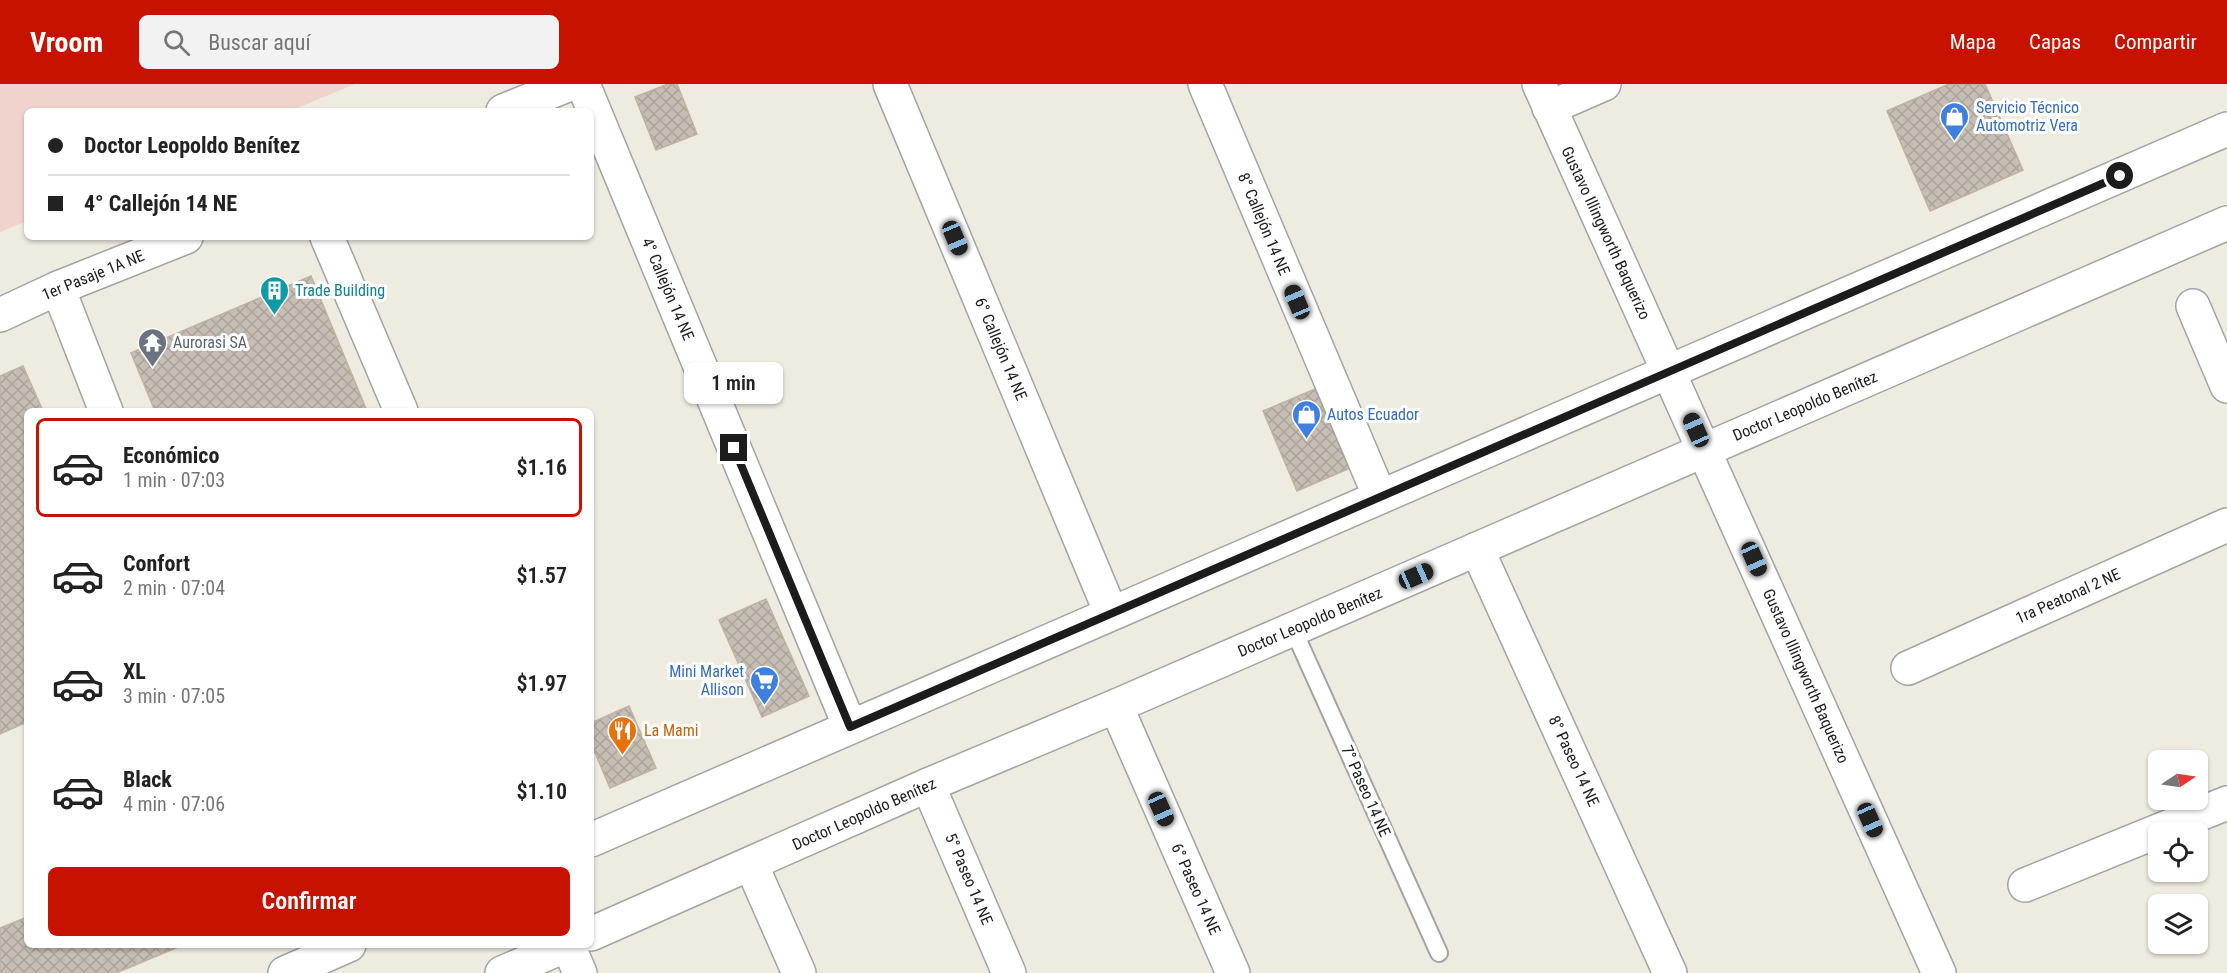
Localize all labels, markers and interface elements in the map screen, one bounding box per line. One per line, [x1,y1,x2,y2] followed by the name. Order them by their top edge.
[139,15,559,69] search box
[30,26,103,59] text: Vroom
[160,26,193,59] icon: search
[208,30,311,55] text: Buscar aquí
[1950,30,1996,54] text: Mapa
[2029,30,2081,54] text: Capas
[2114,30,2197,54] text: Compartir
[1976,98,2079,135] place label: Servicio Técnico Automotriz Vera
[1939,100,1971,142] shop icon: Servicio Técnico Automotriz Vera
[84,133,300,158] text: Doctor Leopoldo Benítez
[1557,143,1655,323] street label: Gustavo Illingworth Baquerizo
[2106,162,2133,189] route start
[1234,170,1294,278] street label: 8° Callejón 14 NE
[84,191,237,216] text: 4° Callejón 14 NE
[940,218,970,258] car
[638,235,698,343] street label: 4° Callejón 14 NE
[39,246,147,304] street label: 1er Pasaje 1A NE
[258,274,290,316] building icon: Trade Building
[295,281,385,300] place label: Trade Building
[1282,282,1312,322] car
[971,295,1031,403] street label: 6° Callejón 14 NE
[136,326,168,368] temple icon: Aurorasi SA
[173,333,247,352] place label: Aurorasi SA
[684,361,783,403] callout: 1 min
[1730,367,1880,445] street label: Doctor Leopoldo Benítez
[711,371,756,395] text: 1 min
[1290,398,1322,440] shop icon: Autos Ecuador
[1327,405,1419,424] place label: Autos Ecuador
[1680,410,1712,450] car
[720,434,747,461] route end
[51,441,105,495] icon: car
[123,443,219,468] text: Económico
[516,455,567,480] text: $1.16
[123,468,225,492] text: 1 min · 07:03
[1738,539,1770,579] car
[51,549,105,603] icon: car
[123,551,190,576] text: Confort
[1396,560,1436,592] car
[516,563,567,588] text: $1.57
[2013,564,2123,628] street label: 1ra Peatonal 2 NE
[123,576,225,600] text: 2 min · 07:04
[1235,583,1385,661] street label: Doctor Leopoldo Benítez
[1759,586,1853,766] street label: Gustavo Illingworth Baquerizo
[51,657,105,711] icon: car
[123,659,146,684] text: XL
[669,662,744,699] place label: Mini Market Allison
[749,664,781,706] supermarket icon: Mini Market Allison
[516,671,567,696] text: $1.97
[123,684,225,708] text: 3 min · 07:05
[1545,713,1603,809] street label: 8° Paseo 14 NE
[607,714,639,756] restaurant icon: La Mami
[644,721,698,740] place label: La Mami
[1337,742,1395,840] street label: 7° Paseo 14 NE
[2148,750,2208,810] north arrow
[2148,750,2208,954] map controls
[51,765,105,819] icon: car
[123,767,172,792] text: Black
[789,774,939,854] street label: Doctor Leopoldo Benítez
[516,779,567,804] text: $1.10
[1145,789,1177,829] car
[123,792,225,816] text: 4 min · 07:06
[1854,800,1886,840] car
[2148,822,2208,882] button: locate
[941,830,997,928] street label: 5° Paseo 14 NE
[1167,840,1225,938] street label: 6° Paseo 14 NE
[48,867,570,936] button: Confirmar
[2148,894,2208,954] button: layers

